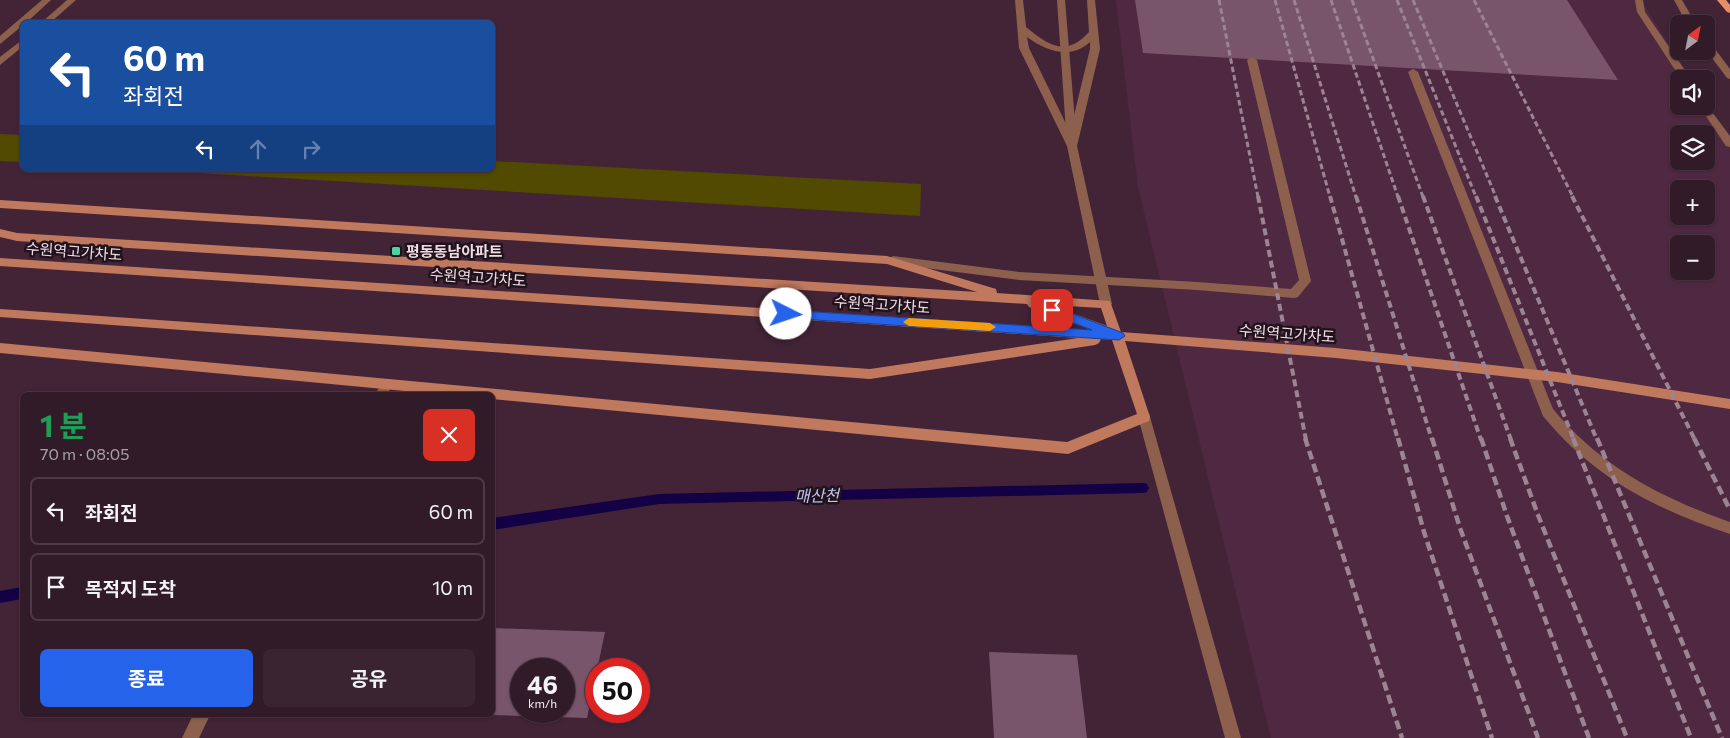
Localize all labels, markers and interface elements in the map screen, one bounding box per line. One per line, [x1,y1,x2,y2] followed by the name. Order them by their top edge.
[1670,15,1715,60] north arrow
[1670,15,1715,280] map controls
[123,35,205,78] text: 60 m
[40,40,105,105] icon: left
[1670,70,1715,115] button: sound
[123,82,184,109] text: 좌회전
[1670,125,1715,170] button: layers
[191,135,219,163] icon: left
[244,135,272,163] icon: ahead
[297,135,325,163] icon: right
[1670,180,1715,225] button: +
[1670,235,1715,280] button: −
[25,239,123,263] street label: 수원역고가차도
[406,242,503,260] place label: 평동동남아파트
[390,245,402,257] marker: 평동동남아파트
[429,265,527,289] street label: 수원역고가차도
[759,287,811,339] position arrow
[1031,289,1073,331] pin
[833,292,931,316] street label: 수원역고가차도
[1038,296,1066,324] icon: arrive
[1238,321,1336,345] street label: 수원역고가차도
[40,406,87,443] text: 1 분
[423,409,475,461] button: close
[40,444,129,463] text: 70 m · 08:05
[795,485,842,505] water label: 매산천
[42,497,70,525] icon: left
[429,500,473,523] text: 60 m
[85,501,137,524] text: 좌회전
[42,573,70,601] icon: arrive
[432,576,473,599] text: 10 m
[85,577,176,600] text: 목적지 도착
[40,649,253,707] button: 종료
[263,649,475,707] button: 공유
[585,658,650,723] speed limit sign: 50
[527,669,558,699] text: 46
[528,696,557,710] text: km/h

